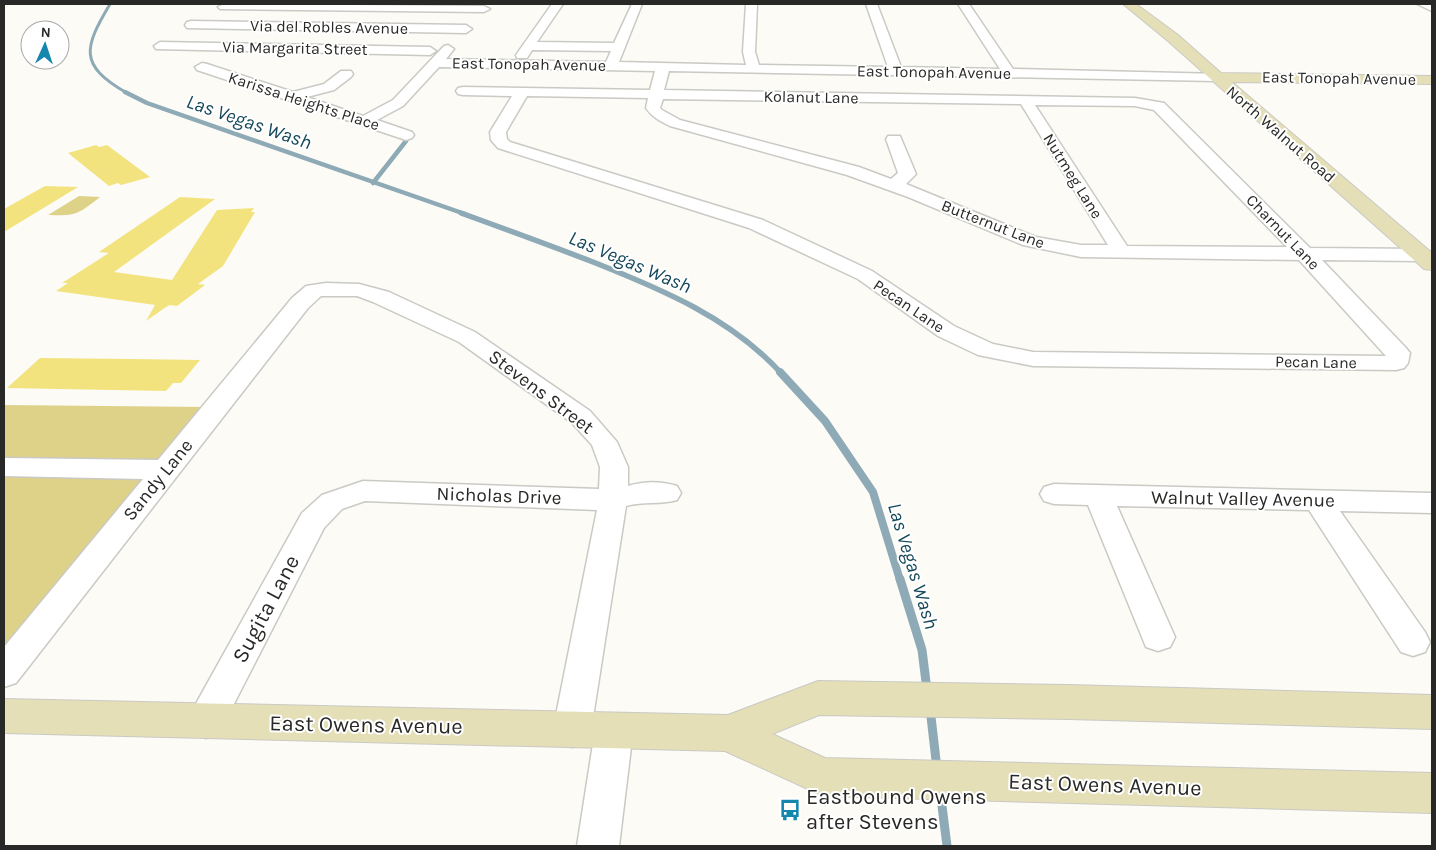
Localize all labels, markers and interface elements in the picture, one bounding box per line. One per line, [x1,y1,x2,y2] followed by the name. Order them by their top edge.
[250,16,408,38] street label: Via del Robles Avenue
[20,20,70,70] north arrow
[40,24,51,41] text: N
[222,37,368,59] street label: Via Margarita Street
[452,53,606,75] street label: East Tonopah Avenue
[857,61,1011,83] street label: East Tonopah Avenue
[1262,67,1416,89] street label: East Tonopah Avenue
[226,68,382,134] street label: Karissa Heights Place
[1223,82,1339,186] street label: North Walnut Road
[763,87,859,107] street label: Kolanut Lane
[183,90,315,154] water label: Las Vegas Wash
[1039,130,1107,222] street label: Nutmeg Lane
[1242,190,1324,274] street label: Charnut Lane
[939,196,1047,252] street label: Butternut Lane
[565,226,695,298] water label: Las Vegas Wash
[870,275,948,337] street label: Pecan Lane
[484,345,598,439] street label: Stevens Street
[1275,352,1357,372] street label: Pecan Lane
[118,435,198,525] street label: Sandy Lane
[436,483,562,509] street label: Nicholas Drive
[1151,486,1335,512] street label: Walnut Valley Avenue
[883,500,943,632] water label: Las Vegas Wash
[227,551,305,667] street label: Sugita Lane
[269,710,463,740] street label: East Owens Avenue
[1008,769,1202,801] street label: East Owens Avenue
[806,784,987,835] place label: Eastbound Owens after Stevens
[777,797,803,823] bus stop icon: Eastbound Owens after Stevens

